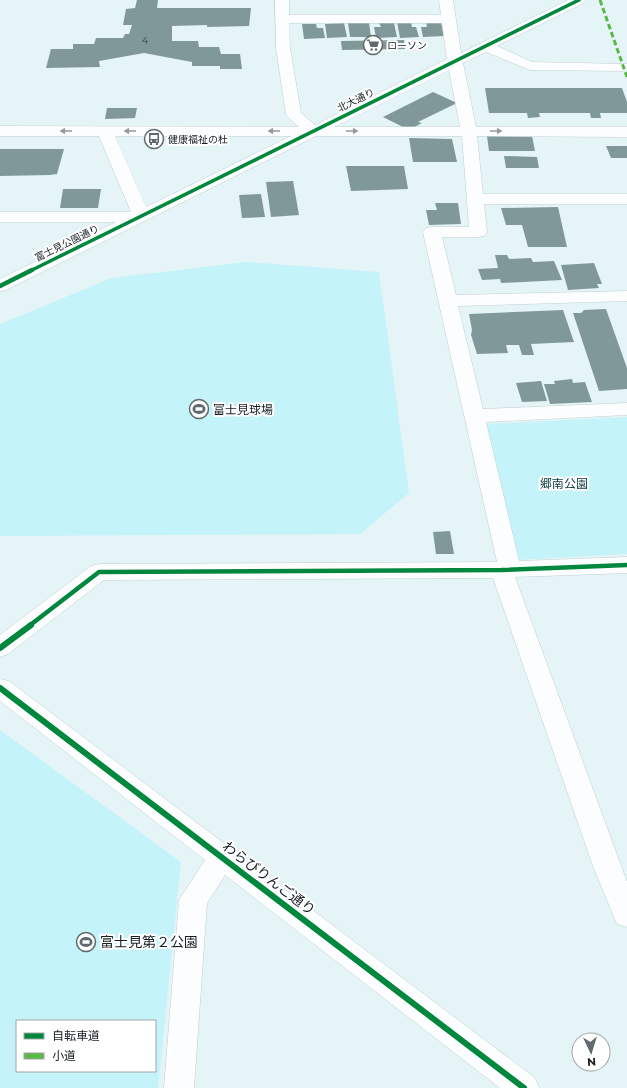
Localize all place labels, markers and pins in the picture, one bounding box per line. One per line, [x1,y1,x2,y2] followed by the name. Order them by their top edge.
[362,34,384,56] supermarket icon: ローソン
[387,39,427,52] place label: ローソン
[143,128,165,150] bus stop icon: 健康福祉の杜
[168,133,228,146] place label: 健康福祉の杜
[188,398,210,420] sports icon: 富士見球場
[213,402,273,417] place label: 富士見球場
[75,931,97,953] sports icon: 富士見第２公園
[100,933,198,951] place label: 富士見第２公園

